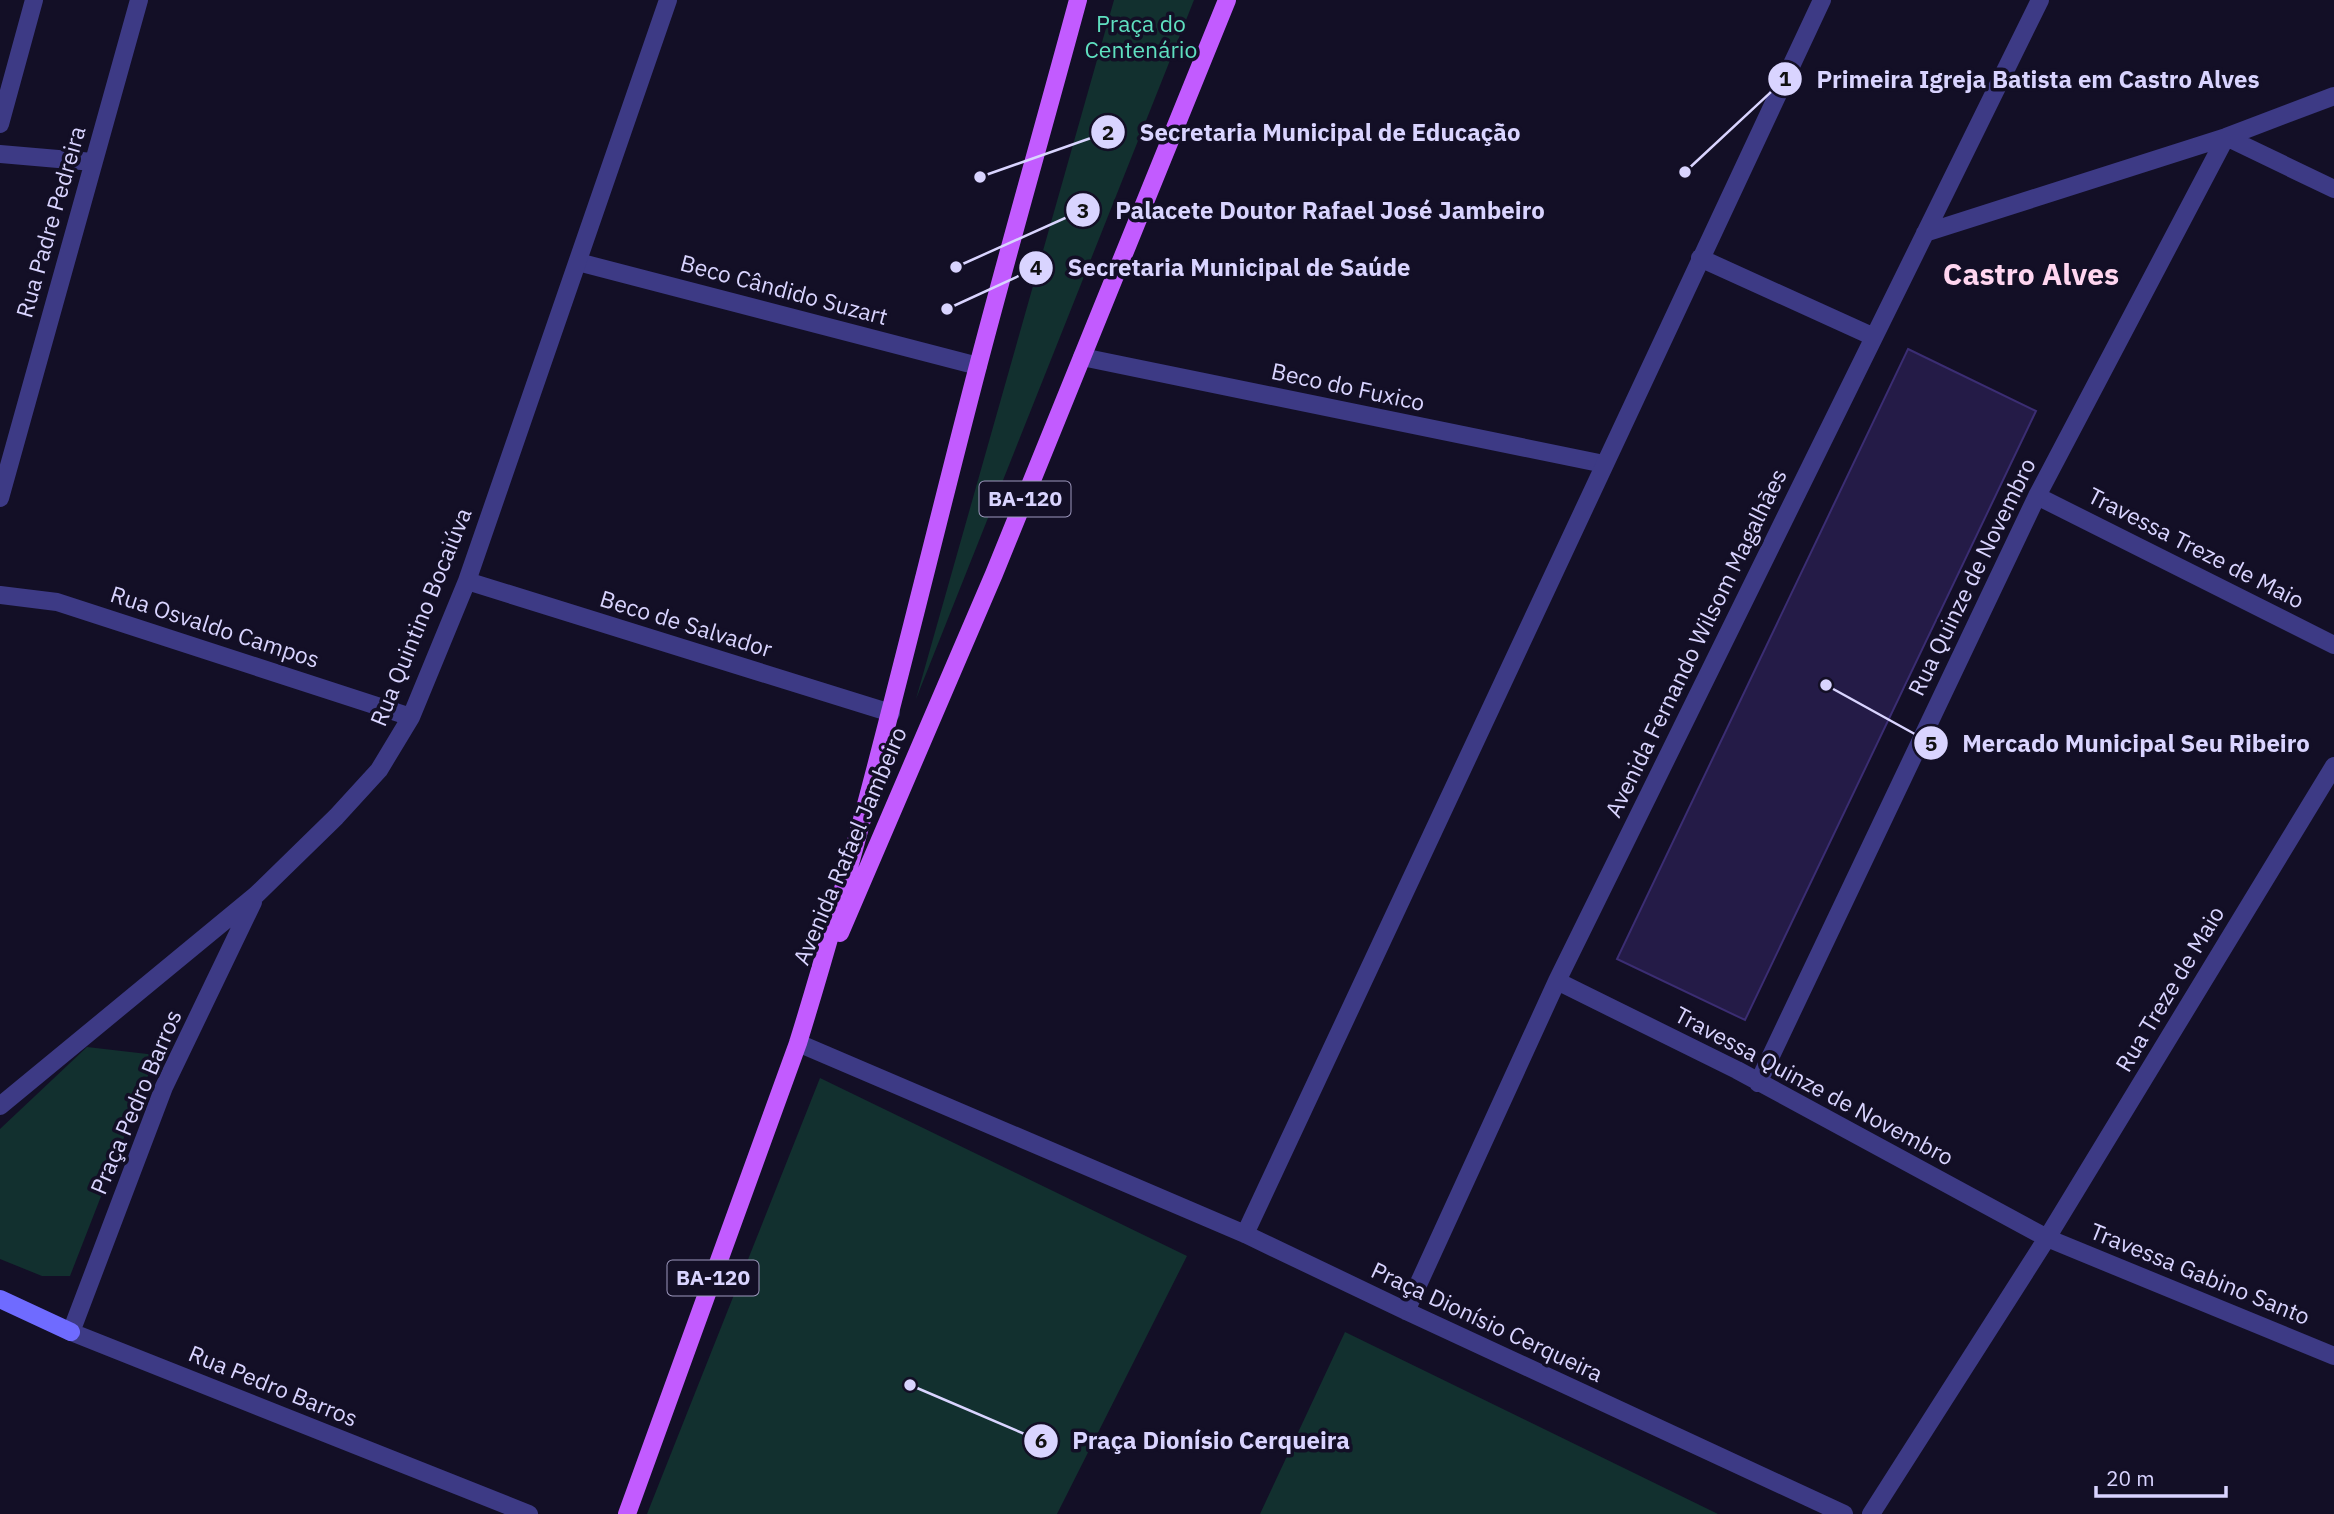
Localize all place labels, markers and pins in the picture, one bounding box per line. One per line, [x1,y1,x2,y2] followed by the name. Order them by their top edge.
[1767,57,2273,102] callout: Primeira Igreja Batista em Castro Alves
[1091,110,1535,155] callout: Secretaria Municipal de Educação
[1066,188,1558,233] callout: Palacete Doutor Rafael José Jambeiro
[1018,245,1424,290] callout: Secretaria Municipal de Saúde
[1913,721,2324,766] callout: Mercado Municipal Seu Ribeiro
[1023,1418,1364,1463] callout: Praça Dionísio Cerqueira

